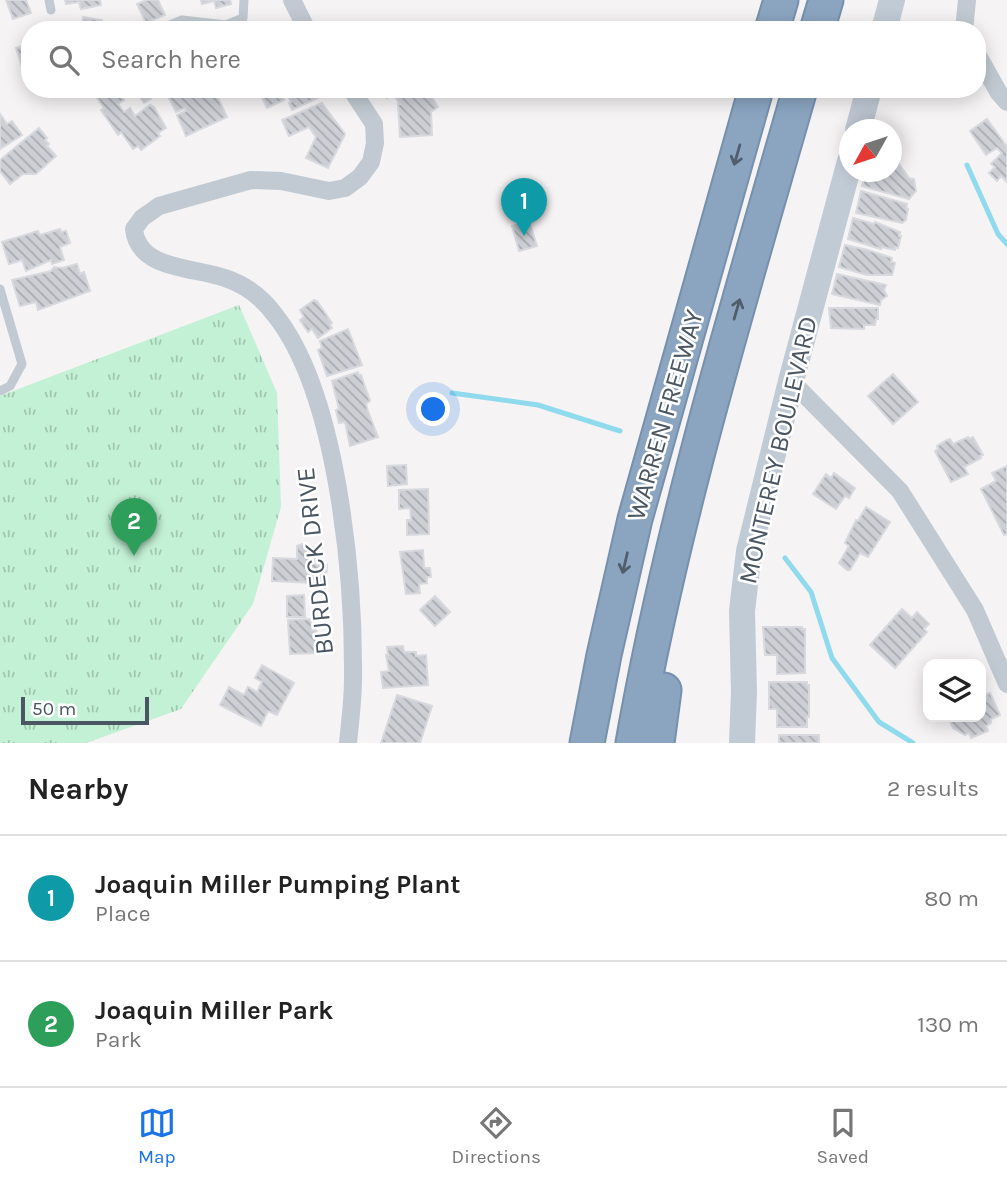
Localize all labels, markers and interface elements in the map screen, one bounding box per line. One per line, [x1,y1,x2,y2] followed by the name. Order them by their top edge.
[21,21,986,98] search box
[45,41,83,79] icon: search
[101,44,241,75] text: Search here
[839,119,902,182] north arrow
[730,144,743,166] one-way arrow
[501,178,547,236] pin: 1
[732,298,745,320] one-way arrow
[620,305,710,524] street label: WARREN FREEWAY
[732,313,824,587] street label: MONTEREY BOULEVARD
[416,392,450,426] your location
[290,466,340,656] street label: BURDECK DRIVE
[111,498,157,556] pin: 2
[618,551,631,574] one-way arrow
[923,659,986,722] map controls
[923,659,986,722] button: layers
[21,694,149,726] scale bar
[32,698,76,720] text: 50 m
[28,771,128,807] text: Nearby
[887,775,979,802] text: 2 results
[95,869,461,900] text: Joaquin Miller Pumping Plant
[47,885,55,912] text: 1
[924,885,979,912] text: 80 m
[95,900,151,927] text: Place
[95,995,333,1026] text: Joaquin Miller Park
[44,1011,58,1038] text: 2
[917,1011,979,1038] text: 130 m
[95,1026,142,1053] text: Park
[138,1104,176,1168] tab: Map
[452,1104,541,1168] tab: Directions
[817,1104,869,1168] tab: Saved

